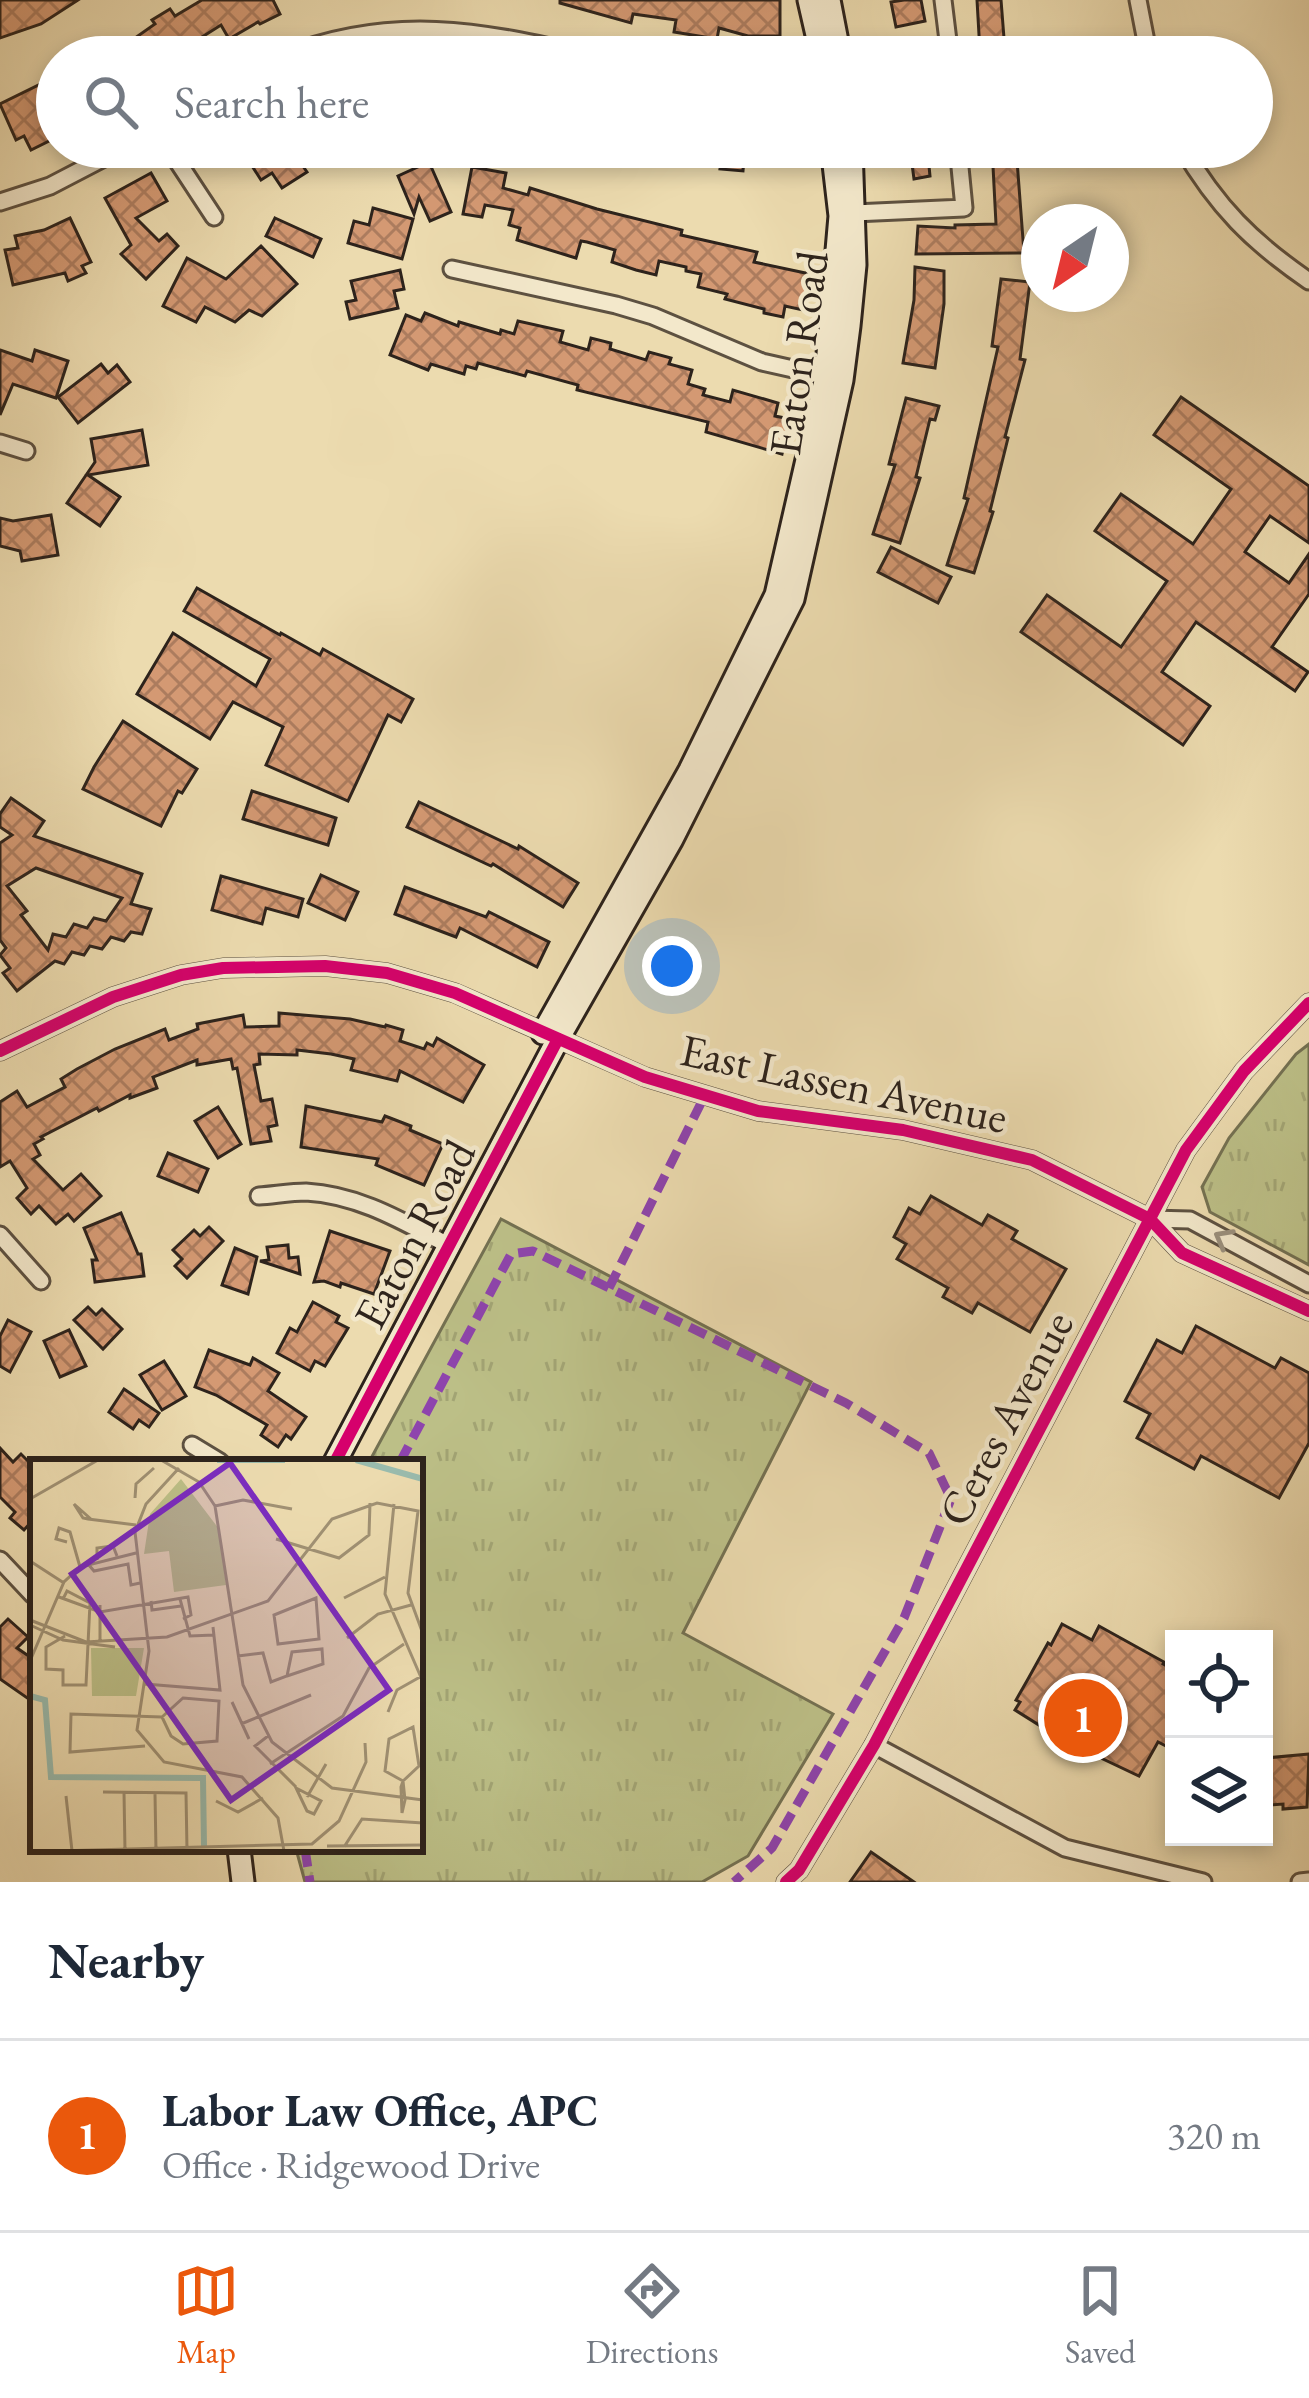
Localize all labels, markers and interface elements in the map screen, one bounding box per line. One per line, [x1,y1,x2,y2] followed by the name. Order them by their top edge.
[36,36,1273,168] search box
[78,69,144,135] icon: search
[174,73,369,131] text: Search here
[1021,204,1129,312] north arrow
[755,247,841,459] street label: Eaton Road
[642,936,702,996] your location
[675,1020,1013,1146] street label: East Lassen Avenue
[340,1129,488,1338] street label: Eaton Road
[1215,1229,1236,1252] one-way arrow
[924,1301,1086,1535] street label: Ceres Avenue
[30,1459,423,1852] inset map
[1165,1630,1273,1846] map controls
[1165,1630,1273,1738] button: locate
[1044,1673,1122,1763] pin: 1
[1165,1738,1273,1846] button: layers
[48,1927,204,1993] text: Nearby
[162,2081,598,2139] text: Labor Law Office, APC
[77,2110,97,2161] text: 1
[1167,2110,1261,2161] text: 320 m
[162,2139,540,2190] text: Office · Ridgewood Drive
[173,2258,239,2373] tab: Map
[586,2258,719,2373] tab: Directions
[1065,2258,1136,2373] tab: Saved

